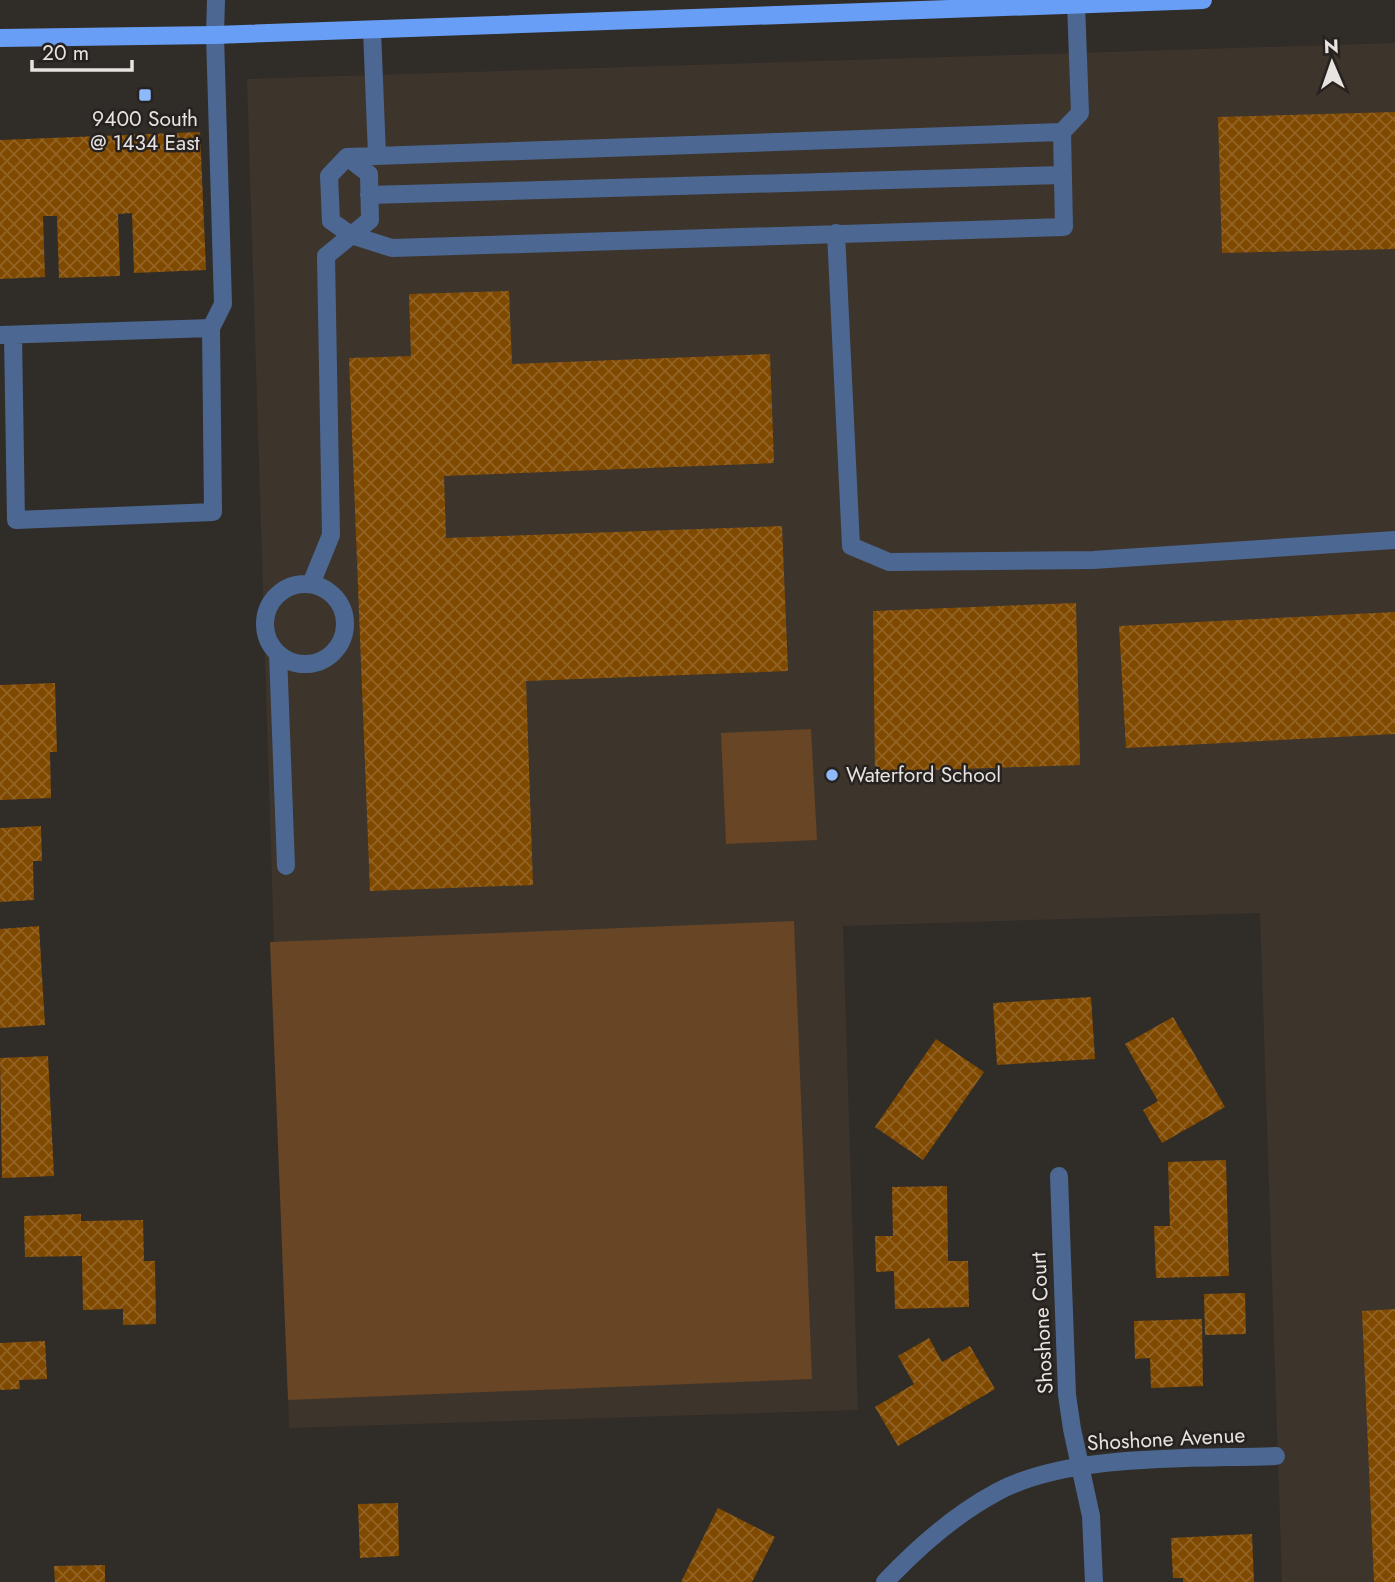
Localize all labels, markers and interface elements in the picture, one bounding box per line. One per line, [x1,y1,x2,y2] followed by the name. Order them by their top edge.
[32,28,131,72] scale bar
[1297,28,1367,98] north arrow
[1323,33,1339,60] text: N
[42,38,89,68] text: 20 m
[137,87,153,103] marker: 9400 South @ 1434 East
[90,104,200,158] place label: 9400 South @ 1434 East
[846,760,1001,790] place label: Waterford School
[824,767,840,783] marker: Waterford School
[1023,1251,1061,1395] street label: Shoshone Court
[1086,1420,1246,1458] street label: Shoshone Avenue

